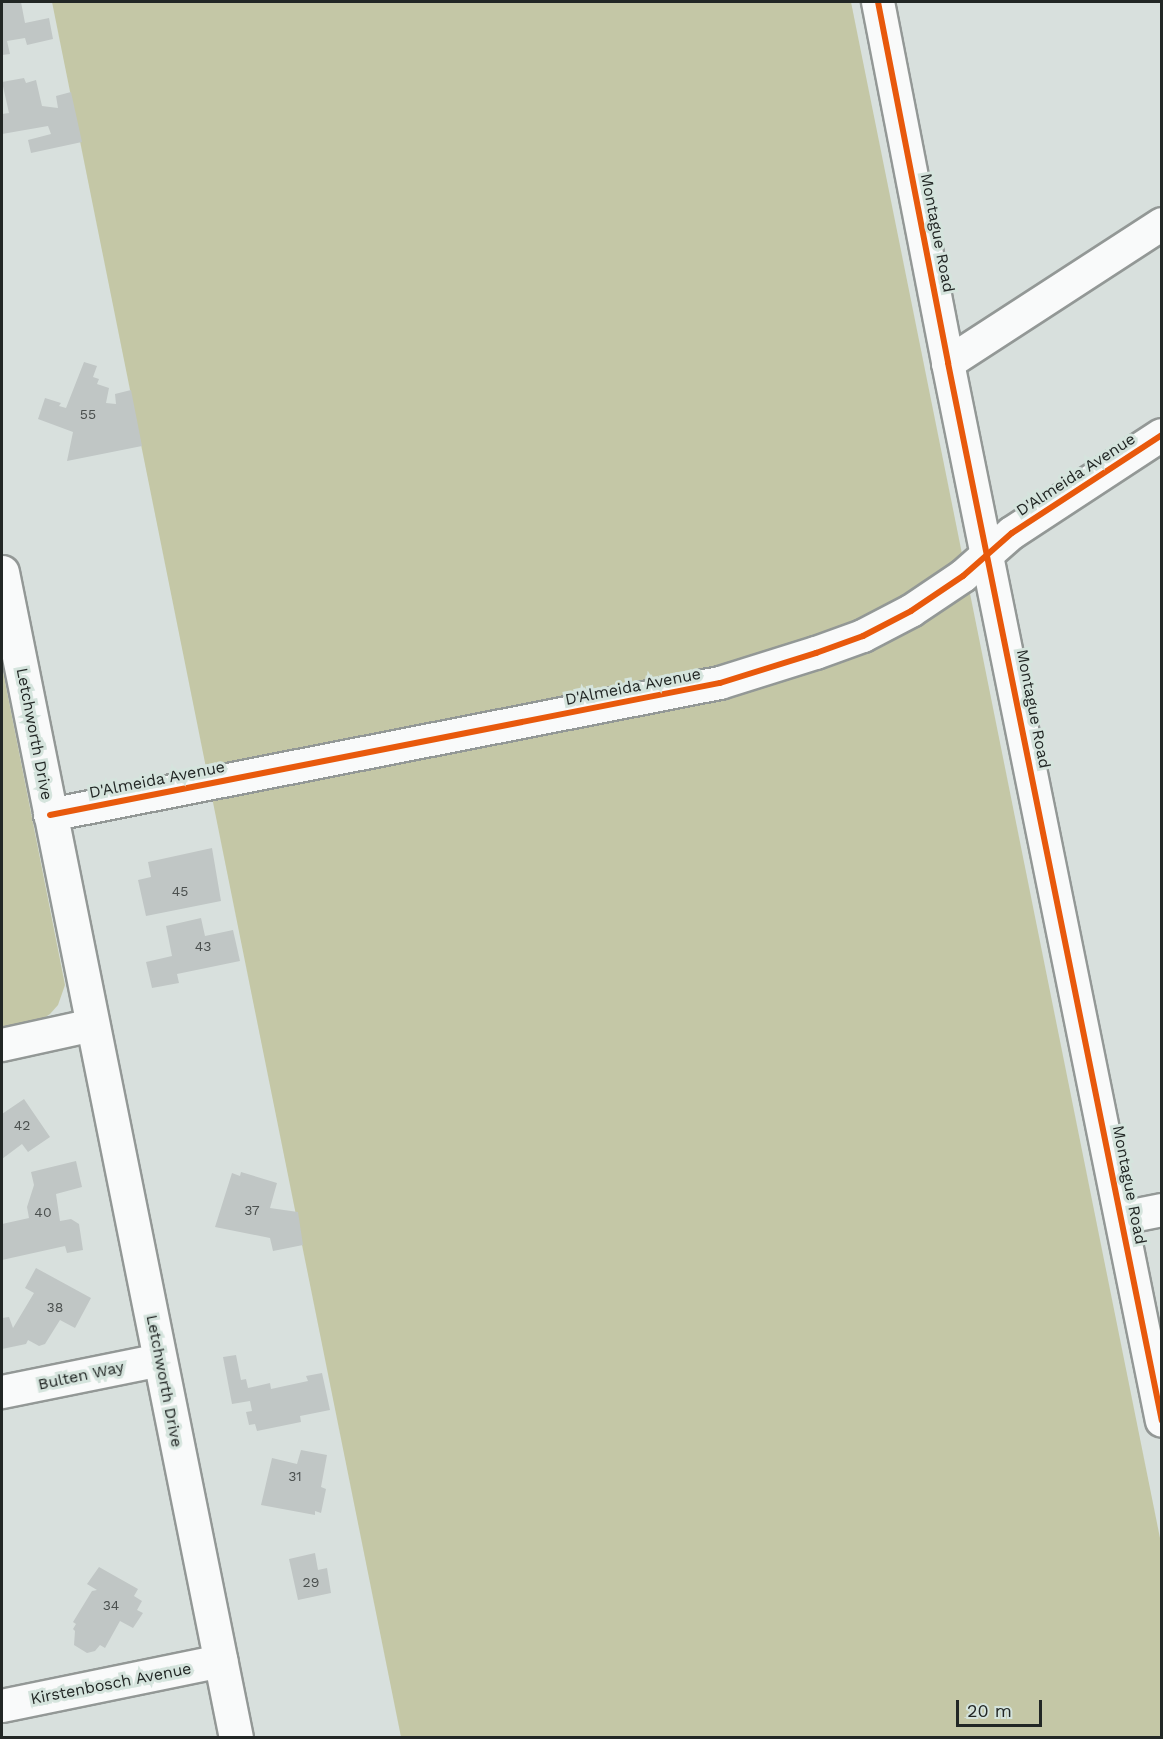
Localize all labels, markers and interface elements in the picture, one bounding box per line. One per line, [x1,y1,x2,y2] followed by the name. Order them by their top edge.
[916,172,958,294] street label: Montague Road
[80,406,96,422] house number: 55
[1012,429,1140,521] street label: D'Almeida Avenue
[1012,648,1054,770] street label: Montague Road
[563,664,703,710] street label: D'Almeida Avenue
[12,666,56,802] street label: Letchworth Drive
[87,757,227,803] street label: D'Almeida Avenue
[172,883,188,899] house number: 45
[195,938,211,954] house number: 43
[14,1117,30,1133] house number: 42
[1108,1124,1150,1246] street label: Montague Road
[244,1202,260,1218] house number: 37
[34,1204,52,1220] house number: 40
[47,1299,63,1315] house number: 38
[142,1313,186,1449] street label: Letchworth Drive
[36,1357,126,1395] street label: Bulten Way
[288,1468,302,1484] house number: 31
[303,1574,319,1590] house number: 29
[103,1597,119,1613] house number: 34
[29,1659,193,1709] street label: Kirstenbosch Avenue
[959,1688,1044,1726] scale bar
[967,1700,1012,1721] text: 20 m

